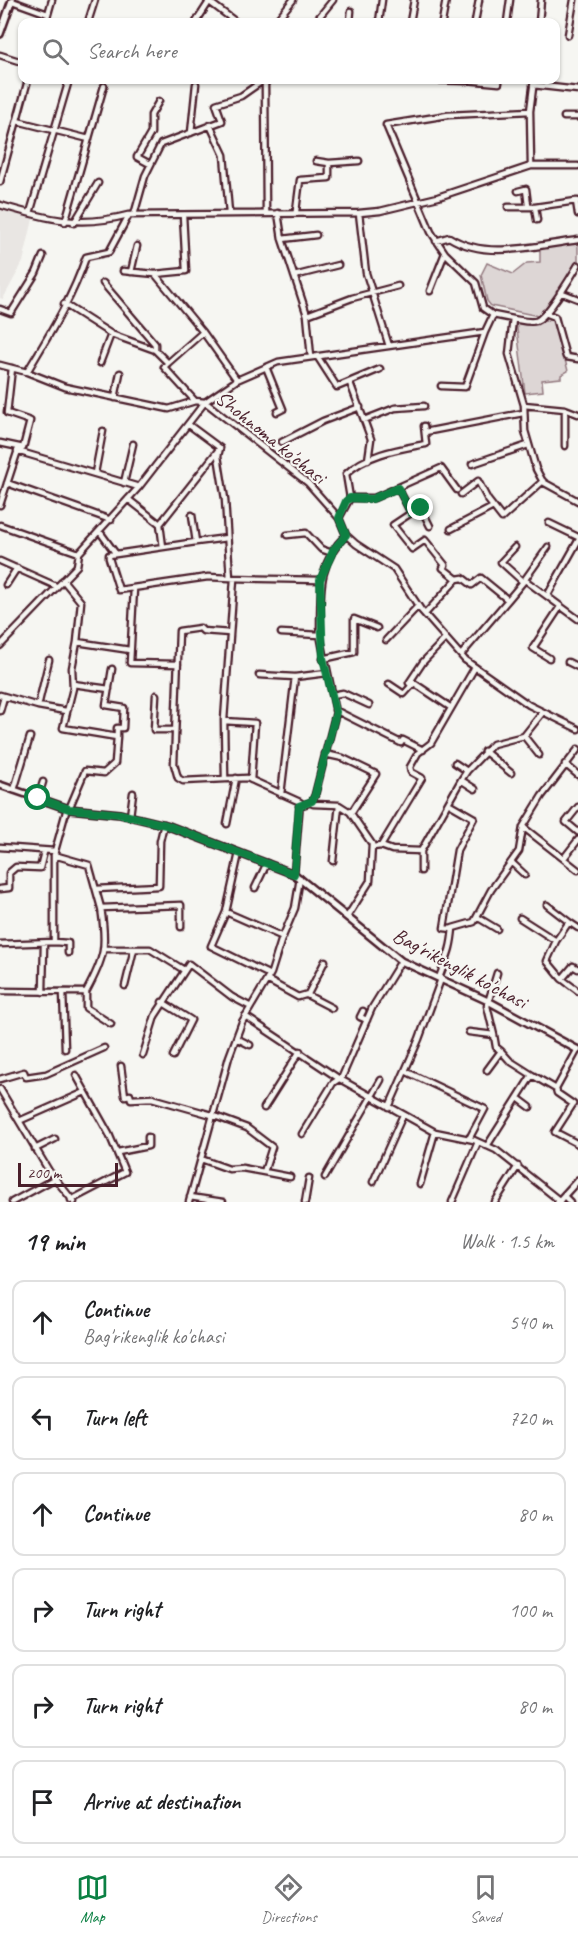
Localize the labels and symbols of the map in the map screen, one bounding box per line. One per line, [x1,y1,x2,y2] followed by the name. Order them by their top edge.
[211,385,334,491] street label: Shohnoma ko'chasi
[407,494,433,520] route end
[24,784,50,810] route start
[388,922,534,1016] street label: Bag'rikenglik ko'chasi
[18,1160,118,1188] scale bar

